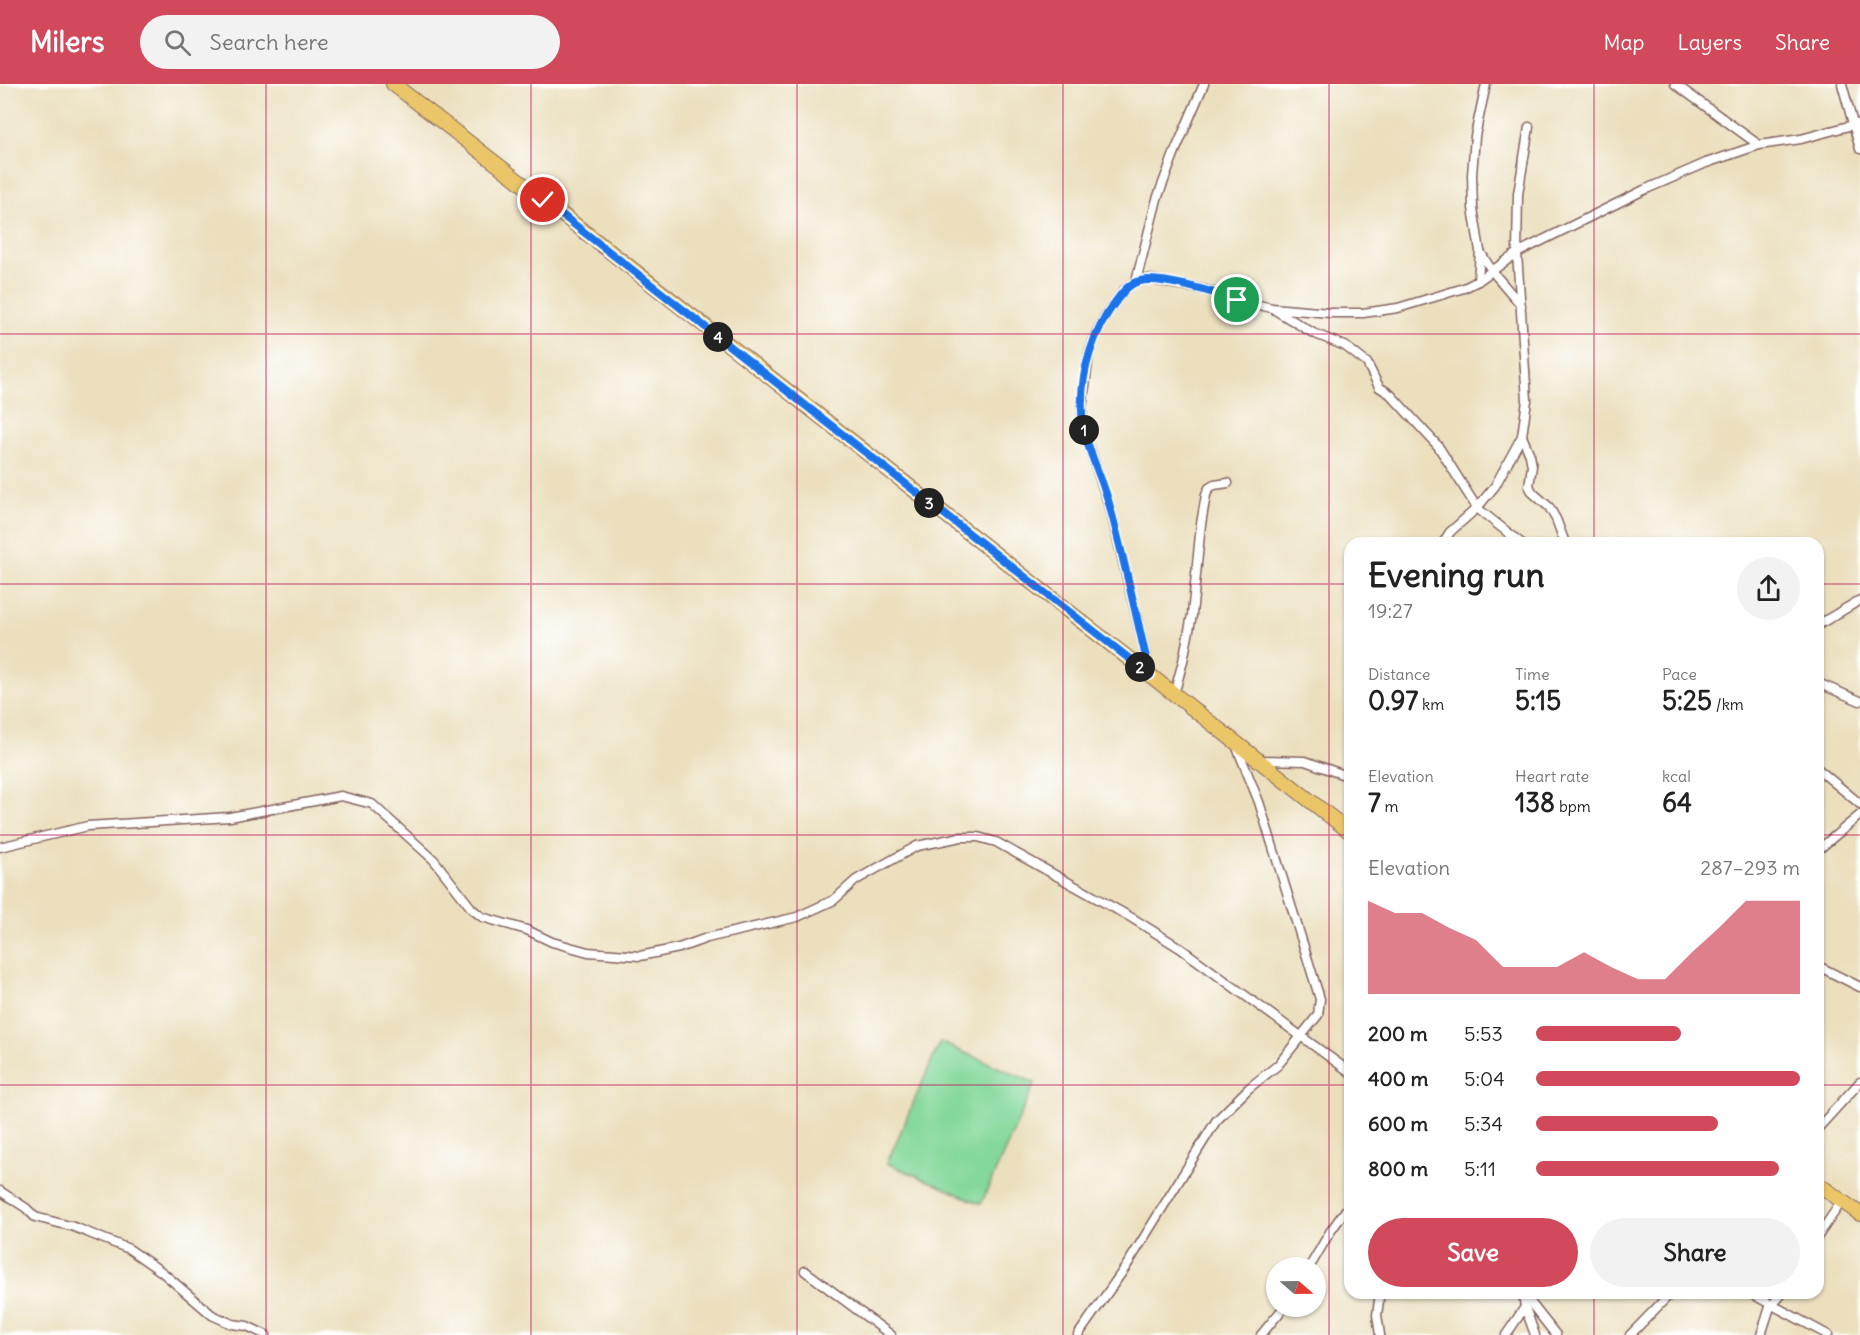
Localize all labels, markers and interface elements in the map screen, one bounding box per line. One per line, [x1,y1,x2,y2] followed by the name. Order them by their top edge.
[140,15,560,69] search box
[30,24,104,60] text: Milers
[161,26,194,59] icon: search
[209,28,329,56] text: Search here
[1604,29,1644,56] text: Map
[1677,29,1742,56] text: Layers
[1775,29,1830,56] text: Share
[517,174,568,225] pin
[526,183,559,216] icon: check
[1211,274,1262,325] pin
[1220,283,1253,316] icon: arrive
[703,322,733,352] pin: 4
[713,327,723,347] text: 4
[1069,415,1099,445] pin: 1
[1081,420,1087,440] text: 1
[914,488,944,518] pin: 3
[924,493,934,513] text: 3
[1368,554,1544,596] text: Evening run
[1737,557,1800,620] button: share
[1368,598,1413,623] text: 19:27
[1125,652,1155,682] pin: 2
[1136,657,1144,677] text: 2
[1368,664,1430,684] text: Distance
[1515,664,1550,684] text: Time
[1662,664,1697,684] text: Pace
[1368,684,1418,717] text: 0.97
[1515,684,1561,717] text: 5:15
[1662,684,1712,717] text: 5:25
[1418,694,1444,714] text: km
[1712,694,1744,714] text: /km
[1368,766,1434,786] text: Elevation
[1515,766,1589,786] text: Heart rate
[1662,766,1691,786] text: kcal
[1368,786,1381,819] text: 7
[1515,786,1555,819] text: 138
[1662,786,1692,819] text: 64
[1381,796,1399,816] text: m
[1555,796,1591,816] text: bpm
[1368,855,1450,880] text: Elevation
[1700,855,1800,880] text: 287–293 m
[1368,1021,1428,1046] text: 200 m
[1464,1021,1503,1046] text: 5:53
[1368,1066,1428,1091] text: 400 m
[1464,1066,1505,1091] text: 5:04
[1368,1111,1428,1136] text: 600 m
[1464,1111,1503,1136] text: 5:34
[1368,1156,1428,1181] text: 800 m
[1464,1156,1496,1181] text: 5:11
[1368,1218,1578,1287] button: Save
[1590,1218,1800,1287] button: Share
[1266,1257,1326,1317] north arrow
[1266,1257,1326,1317] map controls

